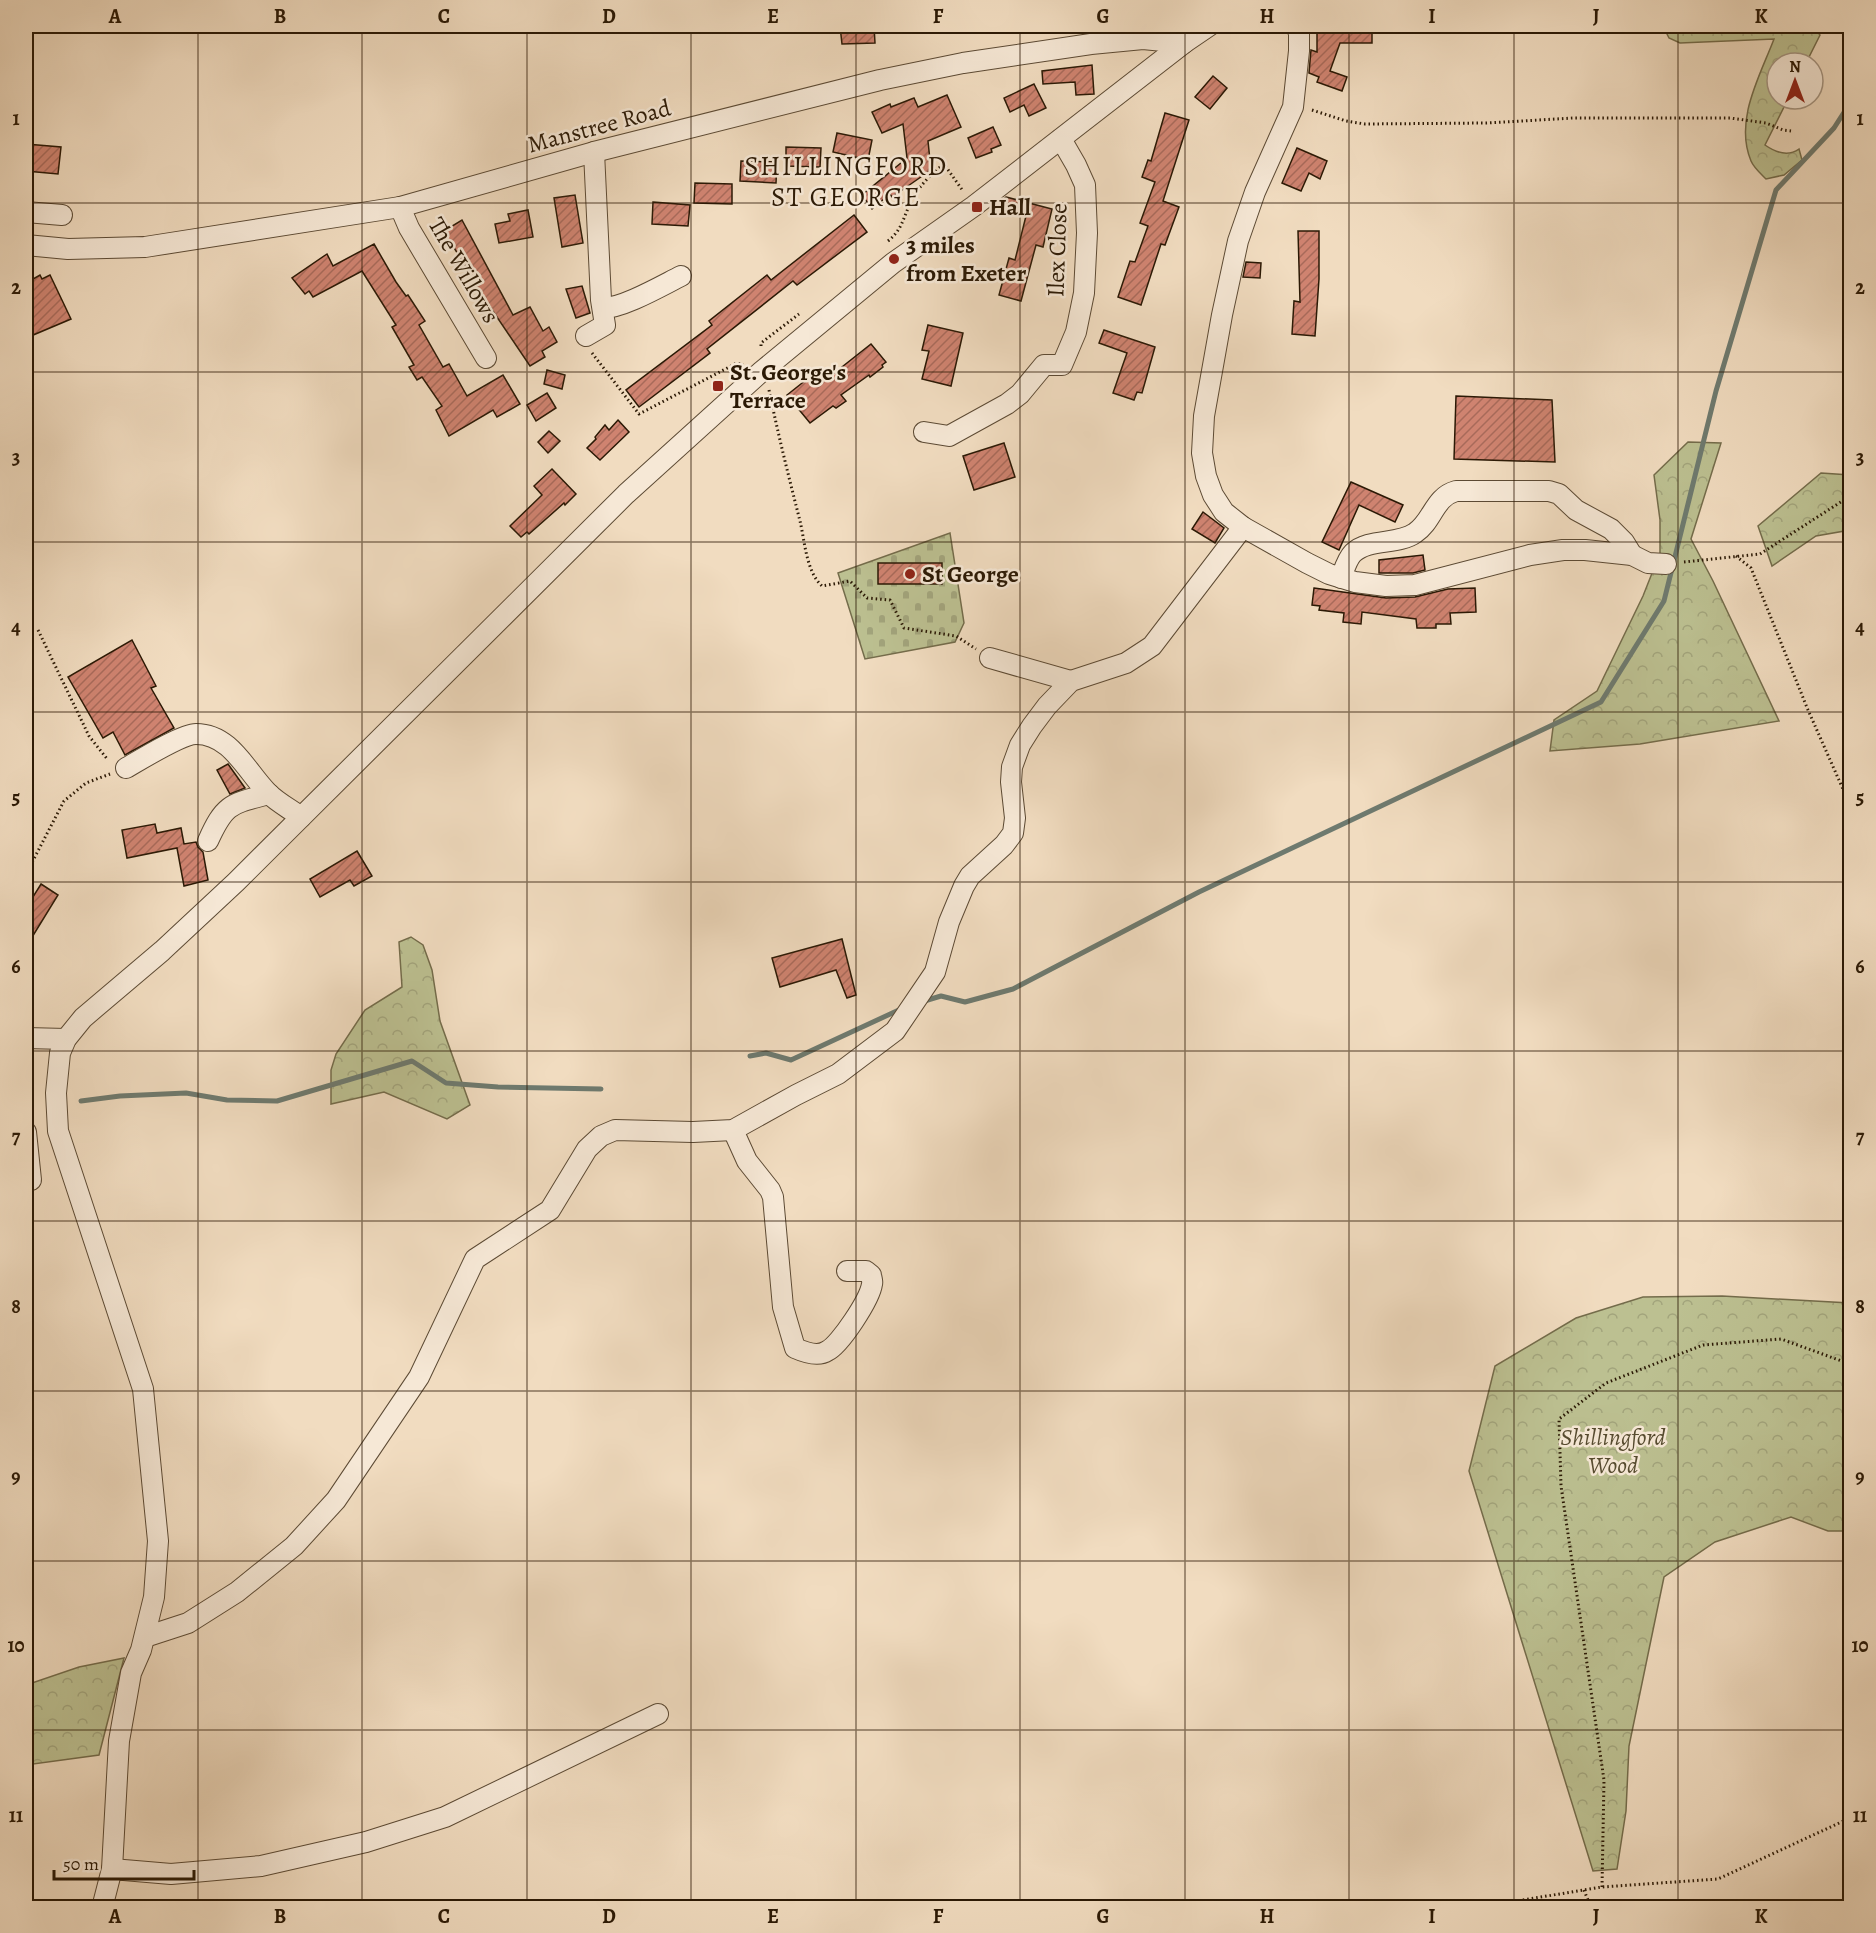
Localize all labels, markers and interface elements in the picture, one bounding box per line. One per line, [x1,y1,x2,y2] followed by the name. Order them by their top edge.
[108,3,122,30] text: A
[274,3,286,30] text: B
[438,3,450,30] text: C
[602,3,616,30] text: D
[767,3,779,30] text: E
[933,3,944,30] text: F
[1096,3,1110,30] text: G
[1260,3,1275,30] text: H
[1428,3,1436,30] text: I
[1593,3,1600,30] text: J
[1754,3,1768,30] text: K
[1765,51,1825,111] north arrow
[1789,56,1801,78] text: N
[524,91,674,161] street label: Manstree Road
[12,105,20,132] text: 1
[1856,105,1864,132] text: 1
[744,148,948,215] district label: SHILLINGFORD ST GEORGE
[989,191,1031,223] place label: Hall
[970,200,984,214] marker: Hall
[1039,202,1075,298] street label: Ilex Close
[421,211,507,329] street label: The Willows
[906,229,1026,289] place label: 3 miles from Exeter
[887,252,901,266] marker: 3 miles from Exeter
[11,274,21,301] text: 2
[1855,274,1865,301] text: 2
[730,356,846,416] place label: St. George's Terrace
[711,379,725,393] marker: St. George's Terrace
[12,444,20,471] text: 3
[1856,444,1864,471] text: 3
[922,558,1019,590] place label: St George
[903,567,917,581] marker: St George
[11,614,21,641] text: 4
[1855,614,1865,641] text: 4
[12,784,20,811] text: 5
[1856,784,1864,811] text: 5
[11,953,21,980] text: 6
[1855,953,1865,980] text: 6
[12,1123,21,1150] text: 7
[1856,1123,1865,1150] text: 7
[11,1293,21,1320] text: 8
[1855,1293,1865,1320] text: 8
[1560,1421,1666,1481] park label: Shillingford Wood
[11,1463,21,1490] text: 9
[1855,1463,1865,1490] text: 9
[7,1632,25,1659] text: 10
[1851,1632,1869,1659] text: 10
[9,1802,23,1829] text: 11
[1853,1802,1867,1829] text: 11
[54,1843,194,1881] scale bar
[63,1852,99,1876] text: 50 m
[108,1903,122,1930] text: A
[274,1903,286,1930] text: B
[438,1903,450,1930] text: C
[602,1903,616,1930] text: D
[767,1903,779,1930] text: E
[933,1903,944,1930] text: F
[1096,1903,1110,1930] text: G
[1260,1903,1275,1930] text: H
[1428,1903,1436,1930] text: I
[1593,1903,1600,1930] text: J
[1754,1903,1768,1930] text: K

